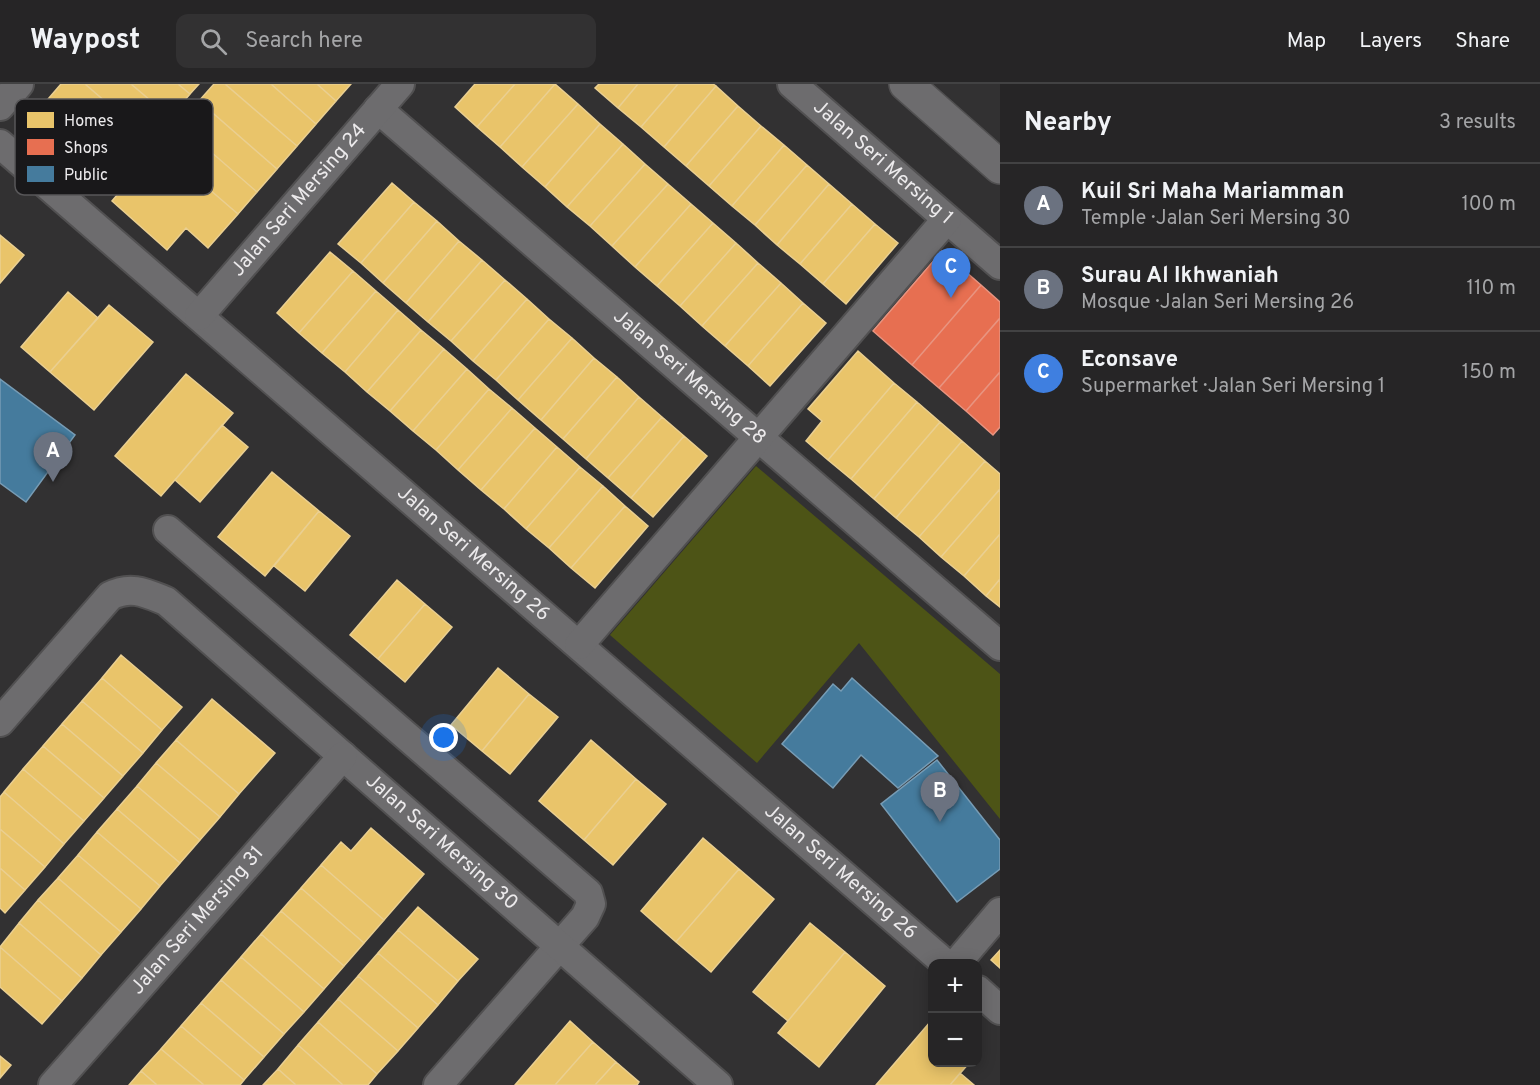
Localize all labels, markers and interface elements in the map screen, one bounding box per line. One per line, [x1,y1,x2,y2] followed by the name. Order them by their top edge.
[176,14,596,68] search box
[30,23,140,59] text: Waypost
[197,25,230,58] icon: search
[245,28,363,55] text: Search here
[1287,28,1326,55] text: Map
[1359,28,1422,55] text: Layers
[1455,28,1510,55] text: Share
[807,95,958,231] street label: Jalan Seri Mersing 1
[15,99,213,195] legend
[1024,107,1112,140] text: Nearby
[1439,110,1516,136] text: 3 results
[64,112,114,132] text: Homes
[226,118,373,282] street label: Jalan Seri Mersing 24
[64,139,108,159] text: Shops
[64,166,108,186] text: Public
[1081,179,1344,206] text: Kuil Sri Maha Mariamman
[1036,192,1051,218] text: A
[1461,192,1516,218] text: 100 m
[1081,206,1351,232] text: Temple · Jalan Seri Mersing 30
[932,248,970,298] pin: C
[1081,263,1279,290] text: Surau Al Ikhwaniah
[1037,276,1050,302] text: B
[1467,276,1516,302] text: 110 m
[1081,290,1354,316] text: Mosque · Jalan Seri Mersing 26
[607,304,771,451] street label: Jalan Seri Mersing 28
[1081,347,1178,374] text: Econsave
[1037,360,1050,386] text: C
[1462,360,1516,386] text: 150 m
[1081,374,1385,400] text: Supermarket · Jalan Seri Mersing 1
[34,432,72,482] pin: A
[391,481,555,628] street label: Jalan Seri Mersing 26
[429,723,458,752] your location
[359,768,523,916] street label: Jalan Seri Mersing 30
[920,772,960,822] pin: B
[758,799,922,946] street label: Jalan Seri Mersing 26
[125,841,270,1000] street label: Jalan Seri Mersing 31
[928,959,982,1067] map controls
[928,959,982,1013] button: +
[928,1013,982,1067] button: −

